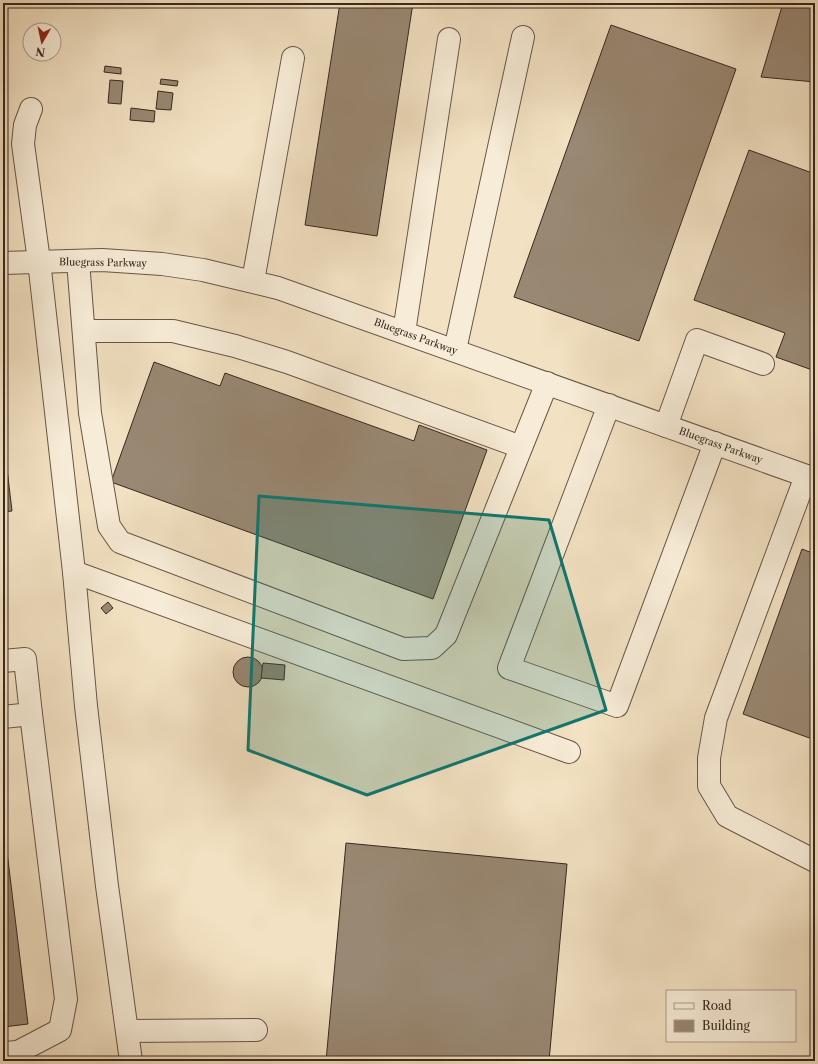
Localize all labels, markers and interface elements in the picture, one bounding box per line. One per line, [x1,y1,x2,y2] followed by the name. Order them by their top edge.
[22,22,62,62] north arrow
[34,44,46,60] text: N
[59,255,147,270] street label: Bluegrass Parkway
[372,315,460,358] street label: Bluegrass Parkway
[677,424,765,467] street label: Bluegrass Parkway
[666,990,796,1042] legend
[702,998,732,1013] text: Road
[702,1018,750,1033] text: Building

